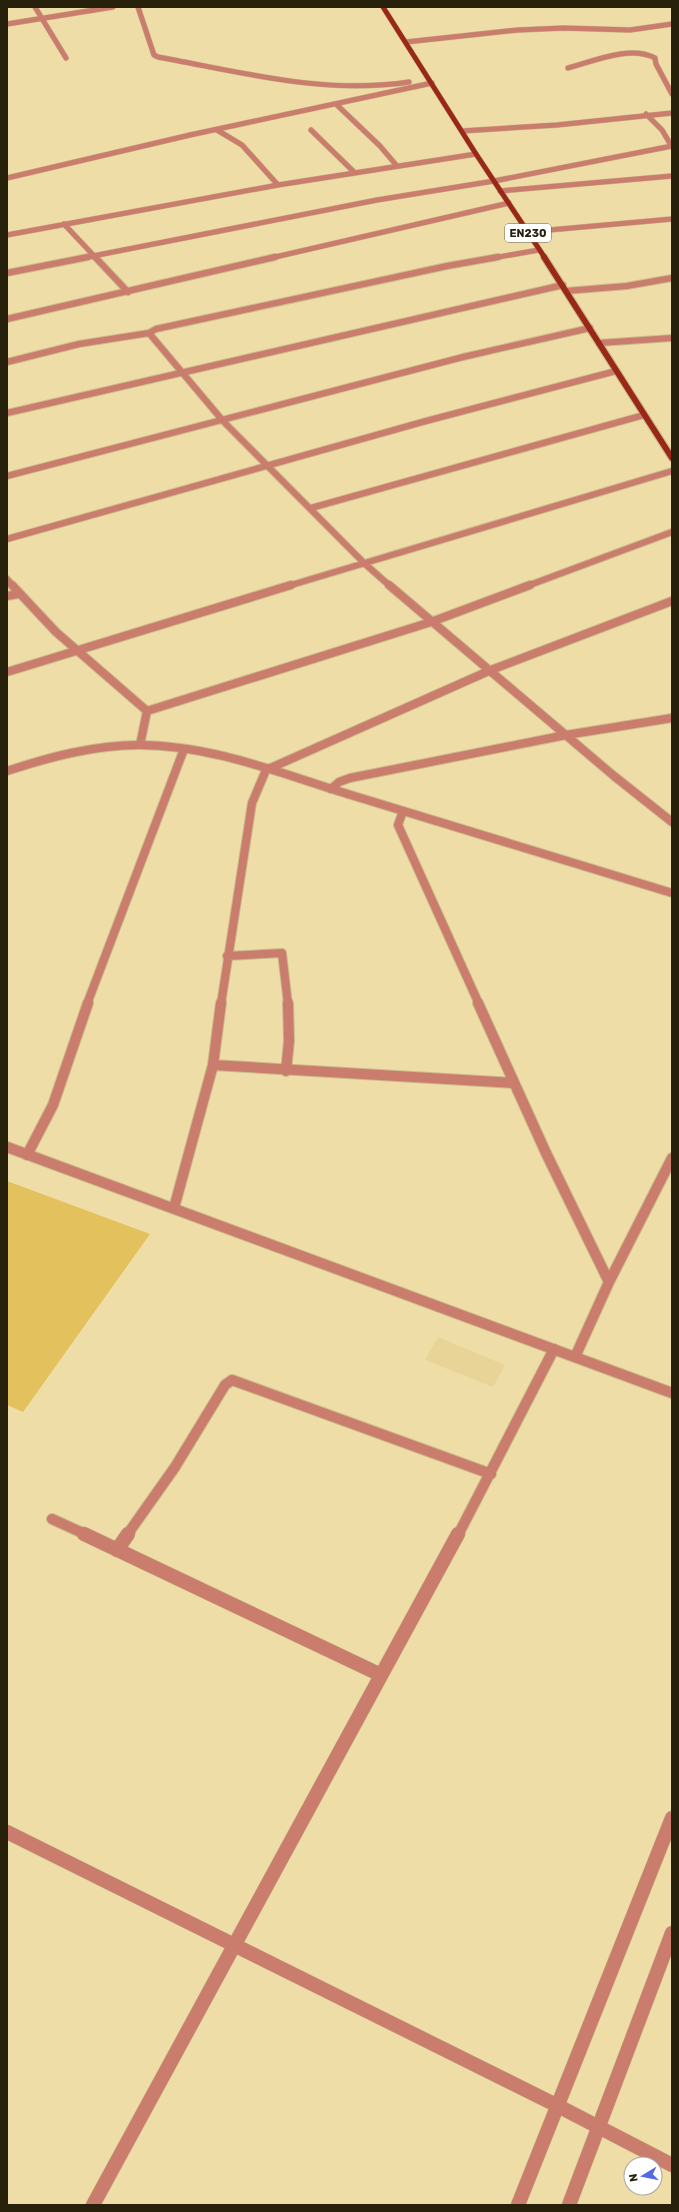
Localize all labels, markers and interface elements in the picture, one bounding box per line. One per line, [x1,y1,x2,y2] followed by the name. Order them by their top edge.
[505,224,551,242] road number: EN230
[623,2156,663,2196] north arrow
[627,2173,641,2183] text: N

